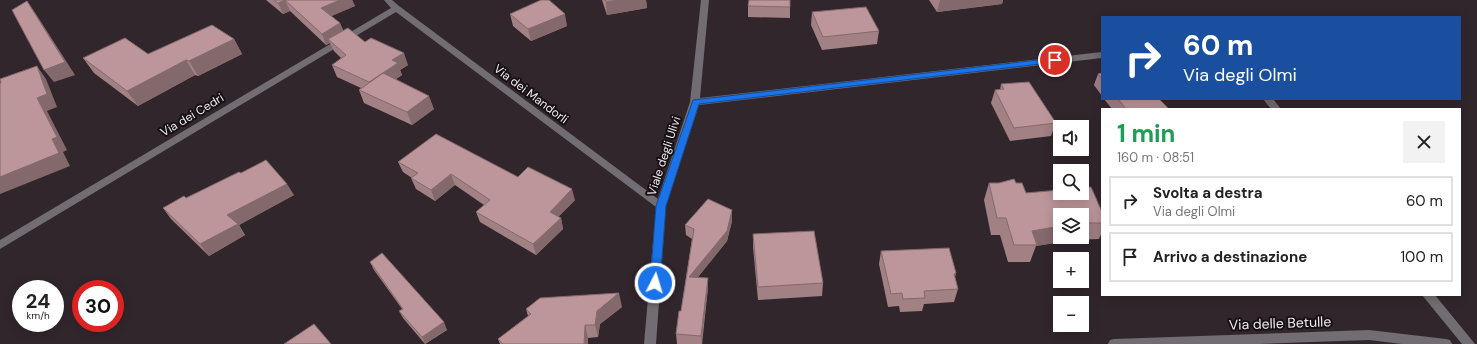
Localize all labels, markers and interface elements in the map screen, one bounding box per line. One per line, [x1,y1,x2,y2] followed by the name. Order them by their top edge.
[1183,27,1253,64] text: 60 m
[1117,32,1169,84] icon: right
[1038,43,1072,77] pin
[1044,49,1066,71] icon: arrive
[491,61,572,127] street label: Via dei Mandorli
[1183,63,1297,87] text: Via degli Olmi
[157,90,227,140] street label: Via dei Cedri
[644,114,684,198] street label: Viale degli Ulivi
[1117,118,1175,149] text: 1 min
[1053,120,1089,332] map controls
[1053,120,1089,156] button: sound
[1403,121,1445,163] button: close
[1117,149,1194,166] text: 160 m · 08:51
[1053,164,1089,200] button: search
[1153,183,1263,203] text: Svolta a destra
[1119,190,1141,212] icon: right
[1406,191,1443,211] text: 60 m
[1153,203,1235,220] text: Via degli Olmi
[1053,208,1089,244] button: layers
[1119,246,1141,268] icon: arrive
[1153,247,1307,267] text: Arrivo a destinazione
[1400,247,1443,267] text: 100 m
[1053,252,1089,288] button: +
[634,262,676,304] position arrow
[72,280,124,332] speed limit sign: 30
[26,288,50,314] text: 24
[1053,296,1089,332] button: −
[26,309,50,322] text: km/h
[1228,312,1332,334] street label: Via delle Betulle

